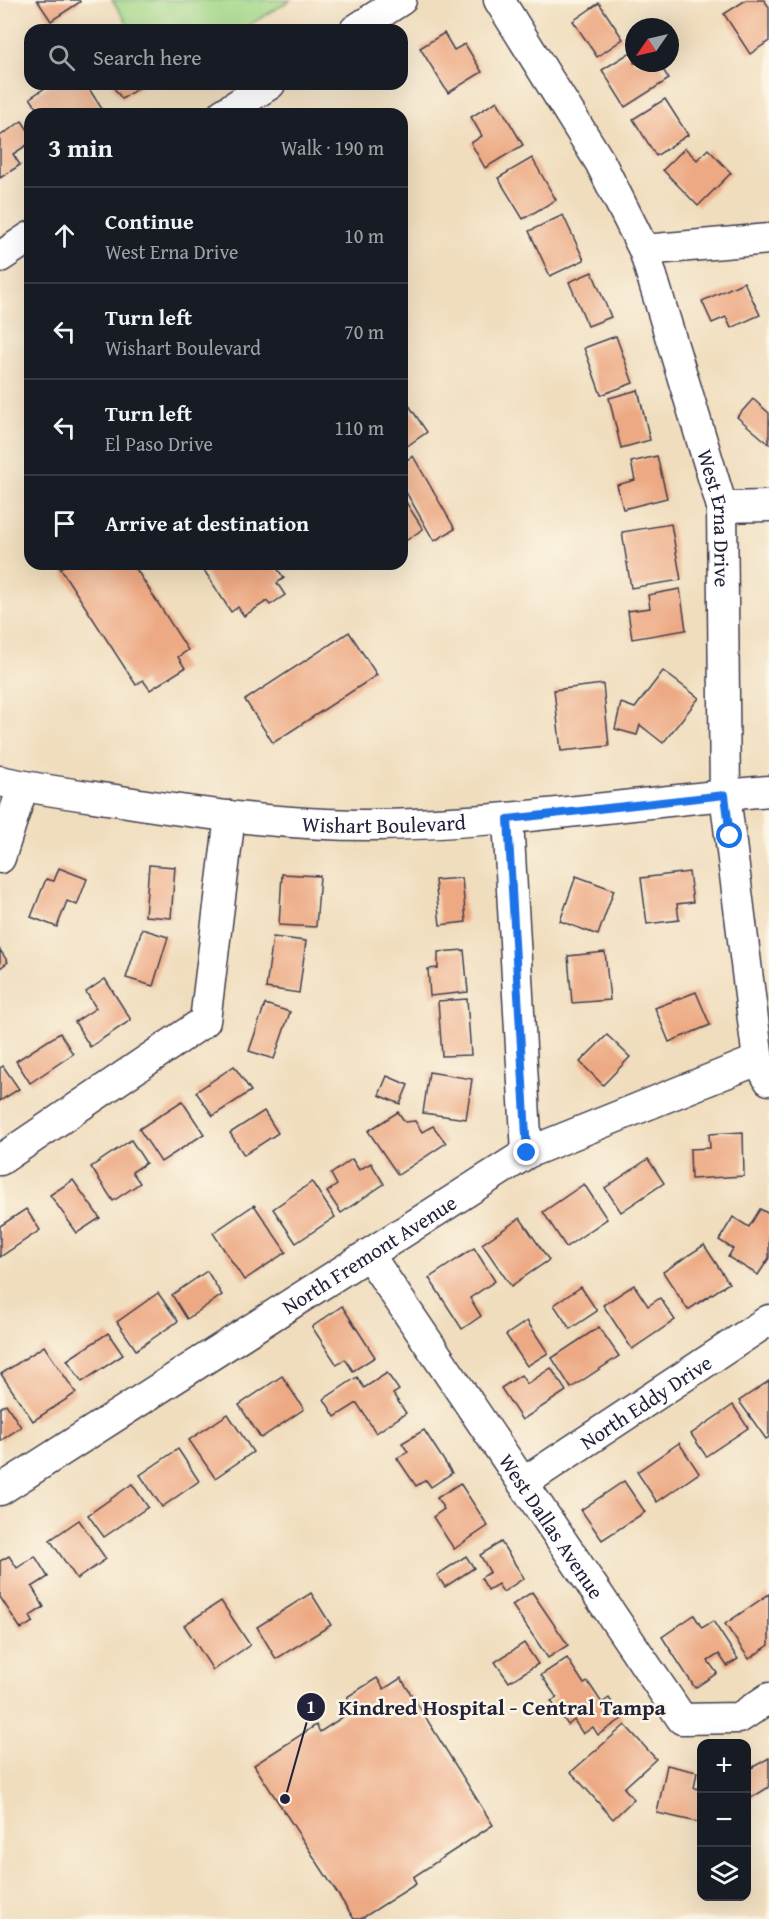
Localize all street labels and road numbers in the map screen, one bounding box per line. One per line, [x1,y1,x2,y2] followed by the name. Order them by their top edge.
[690,445,738,587] street label: West Erna Drive
[301,806,468,841] street label: Wishart Boulevard
[276,1187,462,1321] street label: North Fremont Avenue
[574,1347,718,1457] street label: North Eddy Drive
[492,1447,612,1605] street label: West Dallas Avenue

